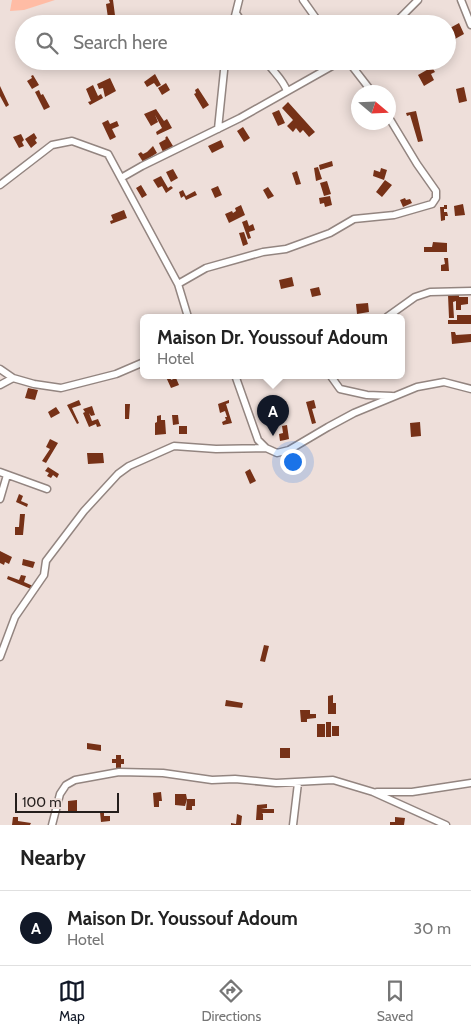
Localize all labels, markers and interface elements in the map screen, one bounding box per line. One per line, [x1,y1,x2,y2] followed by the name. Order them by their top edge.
[15,15,456,70] search box
[33,29,61,57] icon: search
[73,31,167,54] text: Search here
[351,85,396,130] north arrow
[140,314,405,379] popup
[157,326,388,349] text: Maison Dr. Youssouf Adoum
[157,349,194,368] text: Hotel
[257,395,289,436] pin: A
[280,449,306,475] your location
[15,790,119,813] scale bar
[22,793,62,811] text: 100 m
[20,845,86,870] text: Nearby
[67,907,298,930] text: Maison Dr. Youssouf Adoum
[31,919,41,938] text: A
[414,919,451,938] text: 30 m
[67,930,104,949] text: Hotel
[58,977,86,1025] tab: Map
[201,977,261,1025] tab: Directions
[377,977,413,1025] tab: Saved

